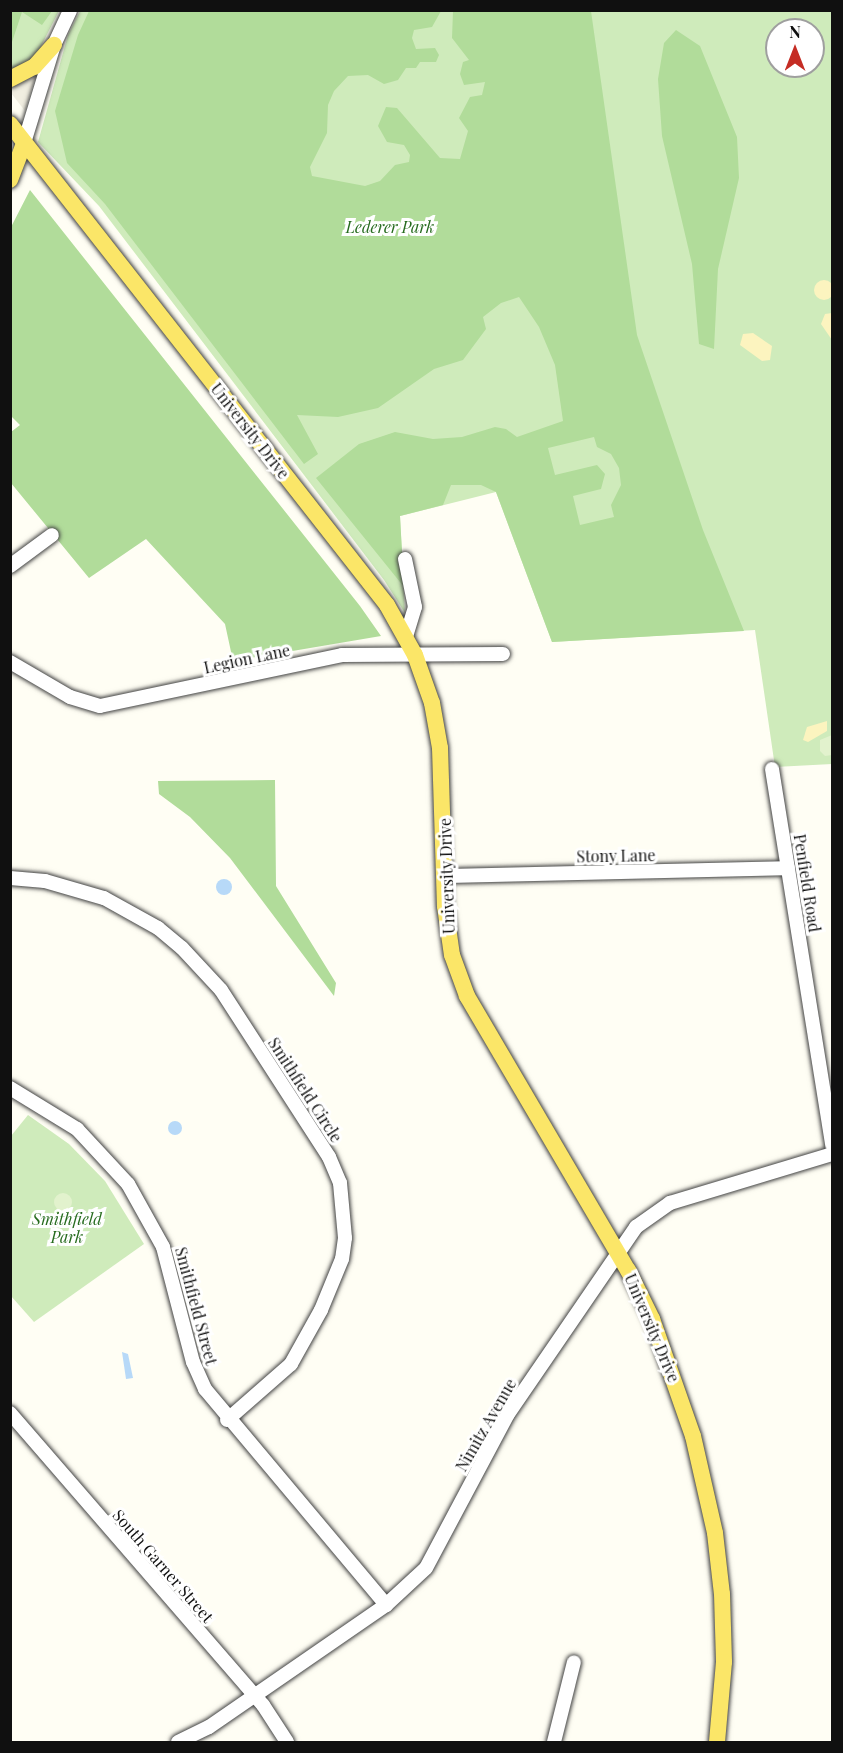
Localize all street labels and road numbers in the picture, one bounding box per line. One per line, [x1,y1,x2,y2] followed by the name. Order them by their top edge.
[207,379,293,483] street label: University Drive
[202,640,292,678] street label: Legion Lane
[435,817,459,935] street label: University Drive
[790,833,824,933] street label: Penfield Road
[576,846,656,866] street label: Stony Lane
[264,1034,346,1146] street label: Smithfield Circle
[171,1245,221,1367] street label: Smithfield Street
[620,1271,684,1385] street label: University Drive
[452,1375,520,1475] street label: Nimitz Avenue
[109,1505,217,1627] street label: South Garner Street

